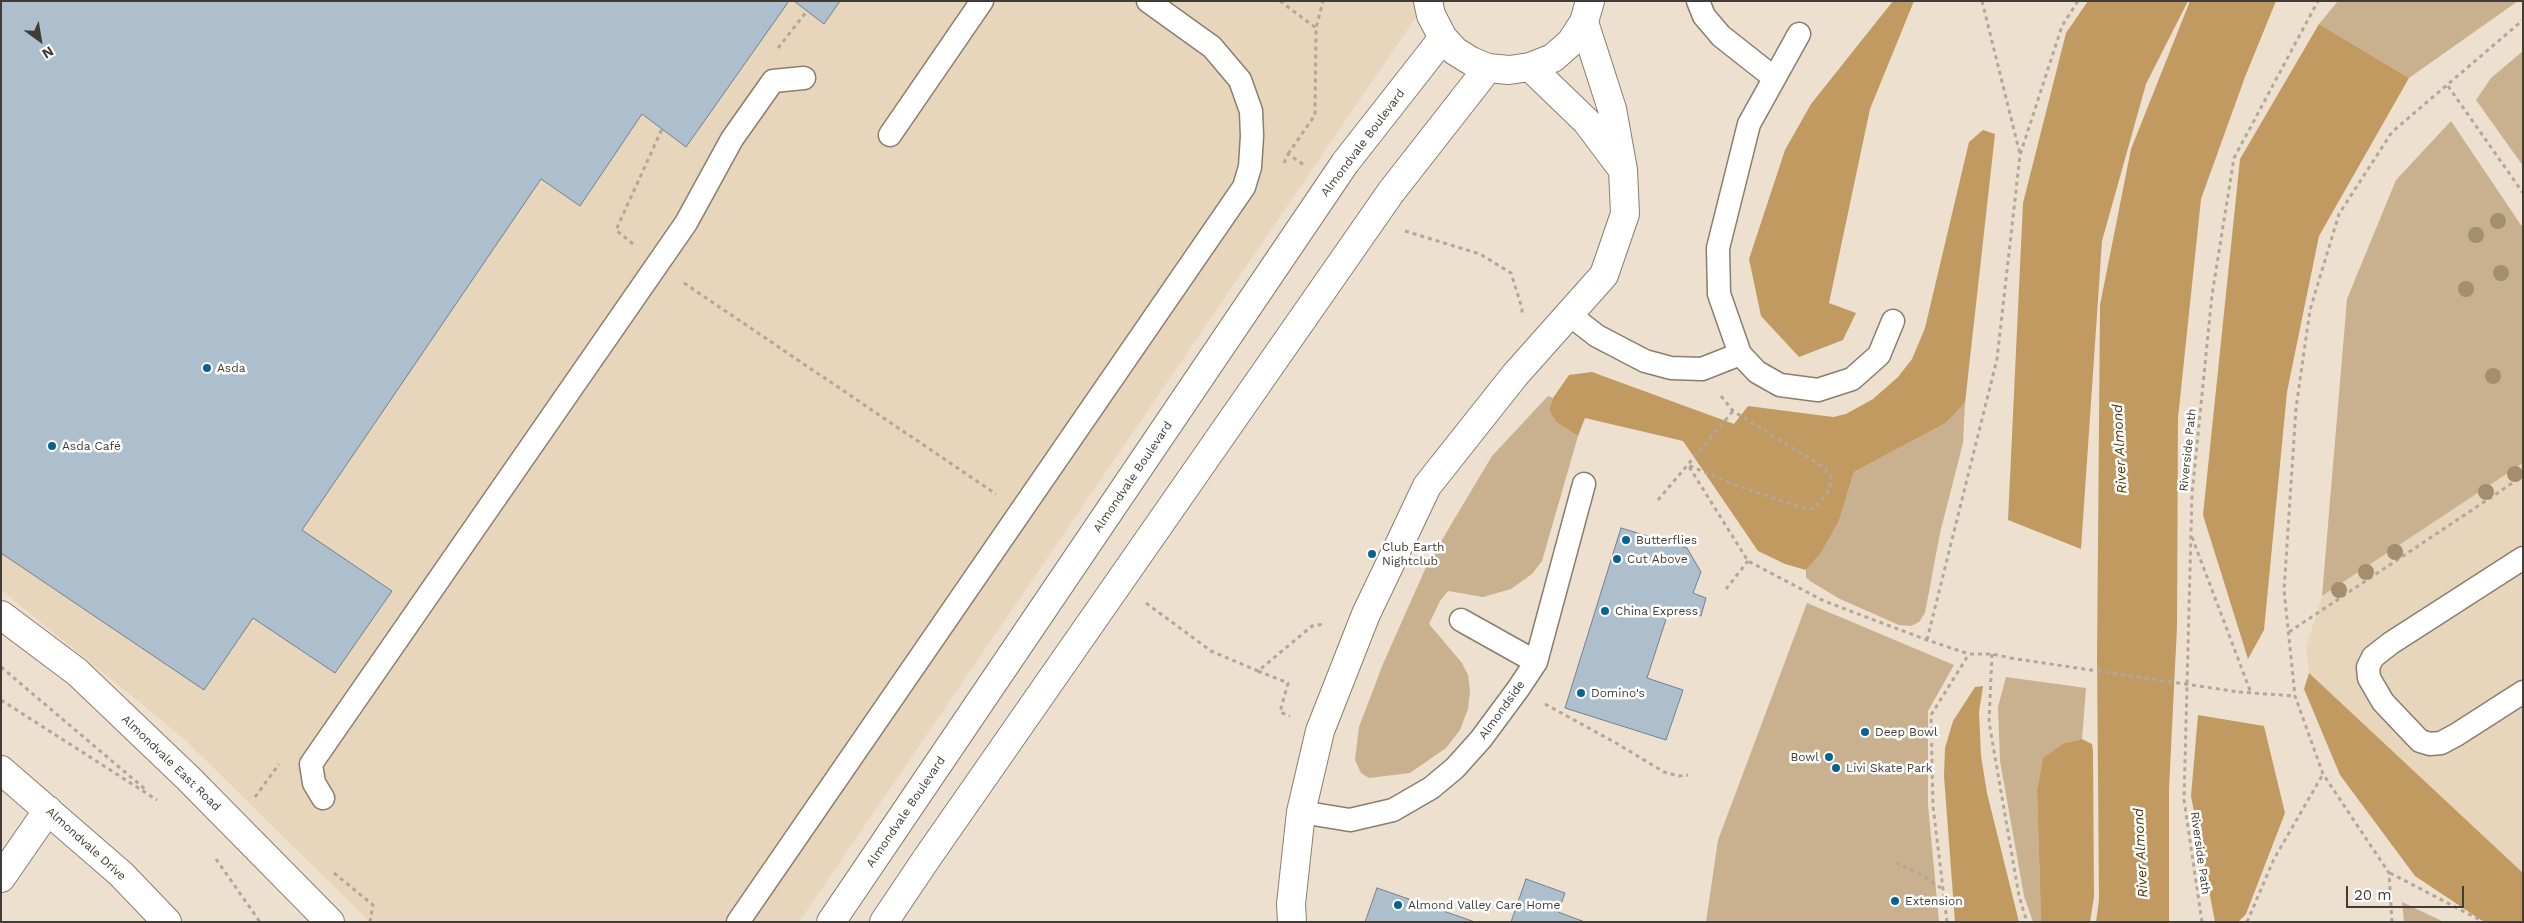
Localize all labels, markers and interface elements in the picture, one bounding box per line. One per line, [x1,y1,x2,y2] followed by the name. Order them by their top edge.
[15,15,65,65] north arrow
[39,43,57,62] text: N
[1318,86,1408,200] street label: Almondvale Boulevard
[217,361,245,375] place label: Asda
[201,362,213,374] marker: Asda
[2109,404,2131,494] water label: River Almond
[2176,408,2200,492] street label: Riverside Path
[1090,419,1176,535] street label: Almondvale Boulevard
[62,439,121,453] place label: Asda Café
[46,440,58,452] marker: Asda Café
[1636,533,1697,547] place label: Butterflies
[1620,534,1632,546] marker: Butterflies
[1382,540,1444,568] place label: Club Earth Nightclub
[1366,548,1378,560] marker: Club Earth Nightclub
[1627,552,1688,566] place label: Cut Above
[1611,553,1623,565] marker: Cut Above
[1615,604,1698,618] place label: China Express
[1599,605,1611,617] marker: China Express
[1476,678,1528,742] street label: Almondside
[1591,686,1645,700] place label: Domino's
[1575,687,1587,699] marker: Domino's
[119,712,223,814] street label: Almondvale East Road
[1875,725,1938,739] place label: Deep Bowl
[1859,726,1871,738] marker: Deep Bowl
[1790,750,1819,764] place label: Bowl
[1823,751,1835,763] marker: Bowl
[863,754,949,870] street label: Almondvale Boulevard
[1846,761,1933,775] place label: Livi Skate Park
[1830,762,1842,774] marker: Livi Skate Park
[43,804,129,884] street label: Almondvale Drive
[2130,808,2152,898] water label: River Almond
[2187,811,2213,895] street label: Riverside Path
[2349,876,2466,908] scale bar
[2354,886,2392,904] text: 20 m
[1905,894,1963,908] place label: Extension
[1889,895,1901,907] marker: Extension
[1408,898,1560,912] place label: Almond Valley Care Home
[1392,899,1404,911] marker: Almond Valley Care Home

